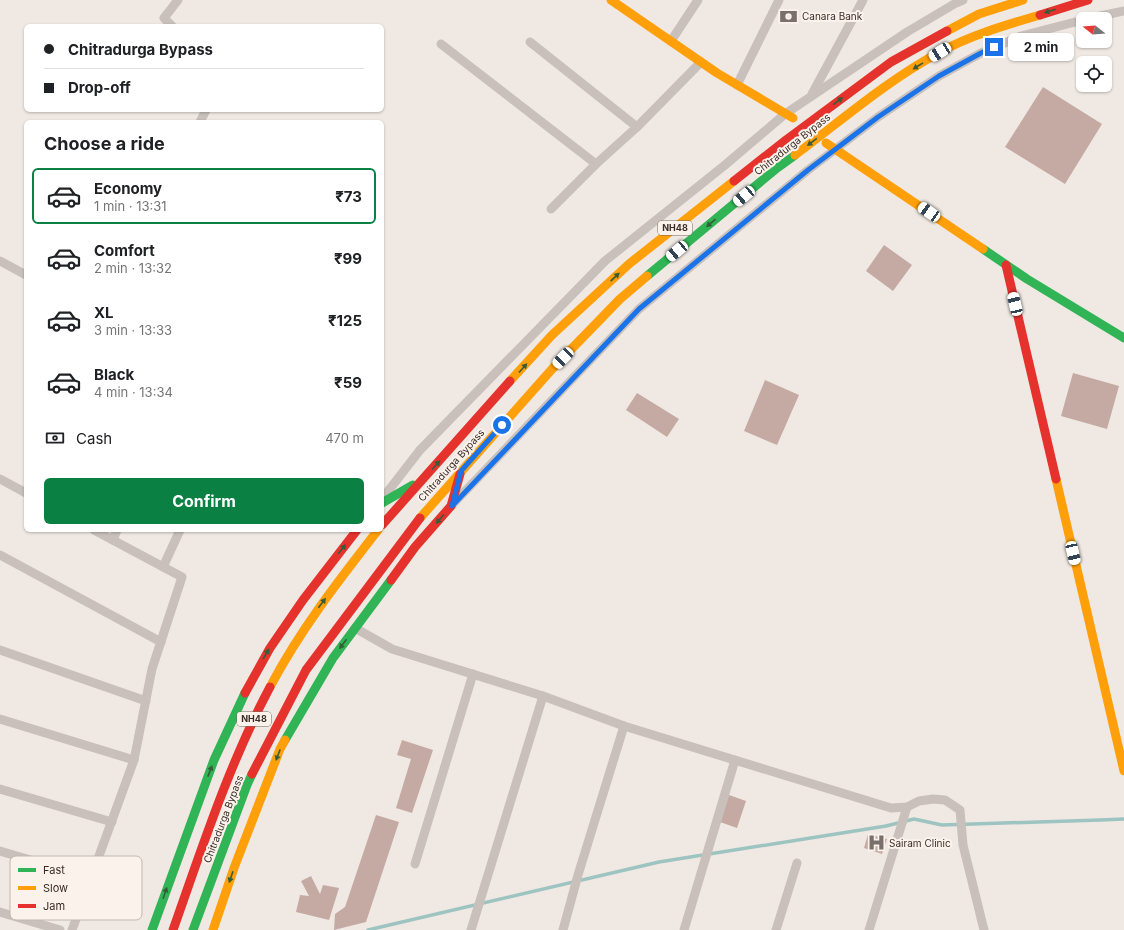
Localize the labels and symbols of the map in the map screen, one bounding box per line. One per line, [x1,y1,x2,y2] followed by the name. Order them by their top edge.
[779,6,799,26] bank icon: Canara Bank
[1044,9,1056,15] one-way arrow
[802,10,863,22] place label: Canara Bank
[1076,12,1112,48] north arrow
[1008,33,1074,61] callout: 2 min
[985,38,1003,56] route end
[927,41,953,63] car
[913,62,923,70] one-way arrow
[833,97,843,105] one-way arrow
[752,111,832,177] street label: Chitradurga Bypass
[807,137,818,146] one-way arrow
[731,184,757,208] car
[916,200,942,224] car
[705,218,716,227] one-way arrow
[658,221,692,235] road number: NH48
[664,239,690,263] car
[610,272,620,282] one-way arrow
[1006,291,1024,317] car
[550,345,576,371] car
[518,363,527,373] one-way arrow
[493,416,511,434] route start
[415,426,487,504] street label: Chitradurga Bypass
[431,460,441,470] one-way arrow
[436,514,445,524] one-way arrow
[1064,540,1082,566] car
[337,543,346,554] one-way arrow
[318,597,326,608] one-way arrow
[339,638,348,649] one-way arrow
[263,649,270,660] one-way arrow
[237,712,271,726] road number: NH48
[274,750,280,762] one-way arrow
[207,765,213,777] one-way arrow
[201,773,245,865] street label: Chitradurga Bypass
[866,833,886,853] hospital icon: Sairam Clinic
[889,837,951,849] place label: Sairam Clinic
[10,856,142,920] legend
[43,863,65,877] text: Fast
[228,871,234,883] one-way arrow
[43,881,68,895] text: Slow
[162,887,168,899] one-way arrow
[43,899,65,913] text: Jam

